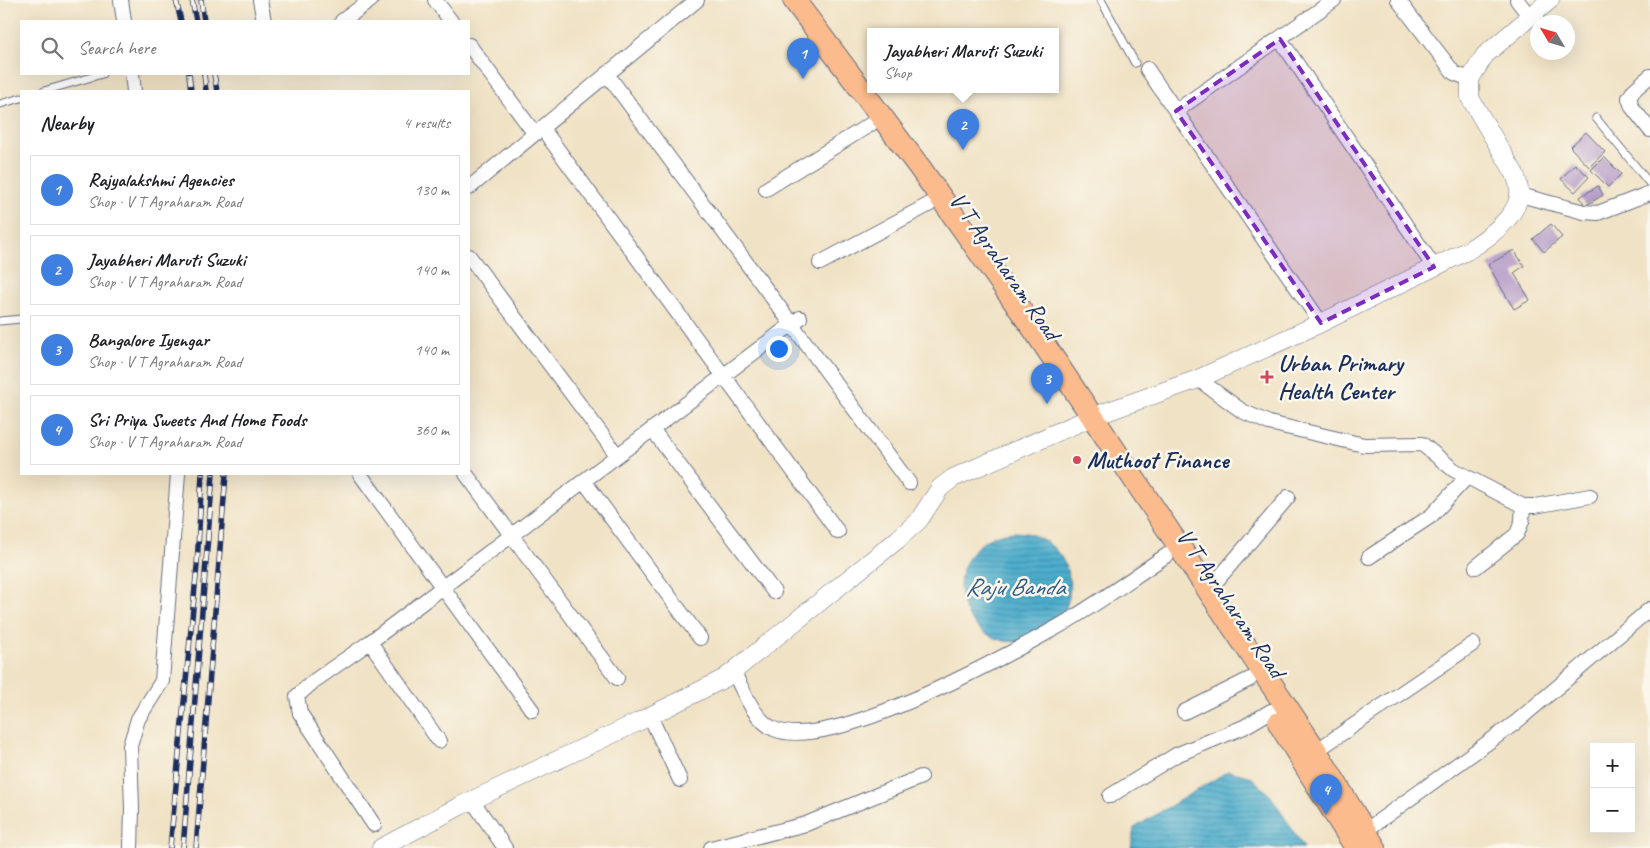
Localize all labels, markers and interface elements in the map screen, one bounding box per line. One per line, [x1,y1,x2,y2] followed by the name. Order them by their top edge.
[1530,15,1575,60] north arrow
[20,20,470,75] search box
[867,28,1059,93] popup
[38,34,66,62] icon: search
[78,36,155,60] text: Search here
[787,38,819,79] pin: 1
[884,39,1042,63] text: Jayabheri Maruti Suzuki
[884,63,912,83] text: Shop
[947,109,979,150] pin: 2
[40,110,93,136] text: Nearby
[403,113,450,133] text: 4 results
[88,168,233,192] text: Rajyalakshmi Agencies
[53,180,61,200] text: 1
[415,180,449,200] text: 130 m
[943,186,1069,349] street label: V T Agraharam Road
[88,192,242,212] text: Shop · V T Agraharam Road
[88,248,245,272] text: Jayabheri Maruti Suzuki
[53,260,61,280] text: 2
[415,260,449,280] text: 140 m
[88,272,242,292] text: Shop · V T Agraharam Road
[88,328,209,352] text: Bangalore Iyengar
[766,336,792,362] your location
[53,340,61,360] text: 3
[415,340,449,360] text: 140 m
[1278,348,1406,406] place label: Urban Primary Health Center
[88,352,242,372] text: Shop · V T Agraharam Road
[1031,363,1063,404] pin: 3
[1260,370,1274,384] marker: Urban Primary Health Center
[88,408,306,432] text: Sri Priya Sweets And Home Foods
[53,420,61,440] text: 4
[415,420,449,440] text: 360 m
[88,432,242,452] text: Shop · V T Agraharam Road
[1087,445,1230,475] place label: Muthoot Finance
[1071,454,1083,466] marker: Muthoot Finance
[1170,523,1294,686] street label: V T Agraharam Road
[965,571,1067,603] water label: Raju Banda
[1590,743,1635,833] map controls
[1590,743,1635,788] button: +
[1310,774,1342,815] pin: 4
[1590,788,1635,833] button: −

